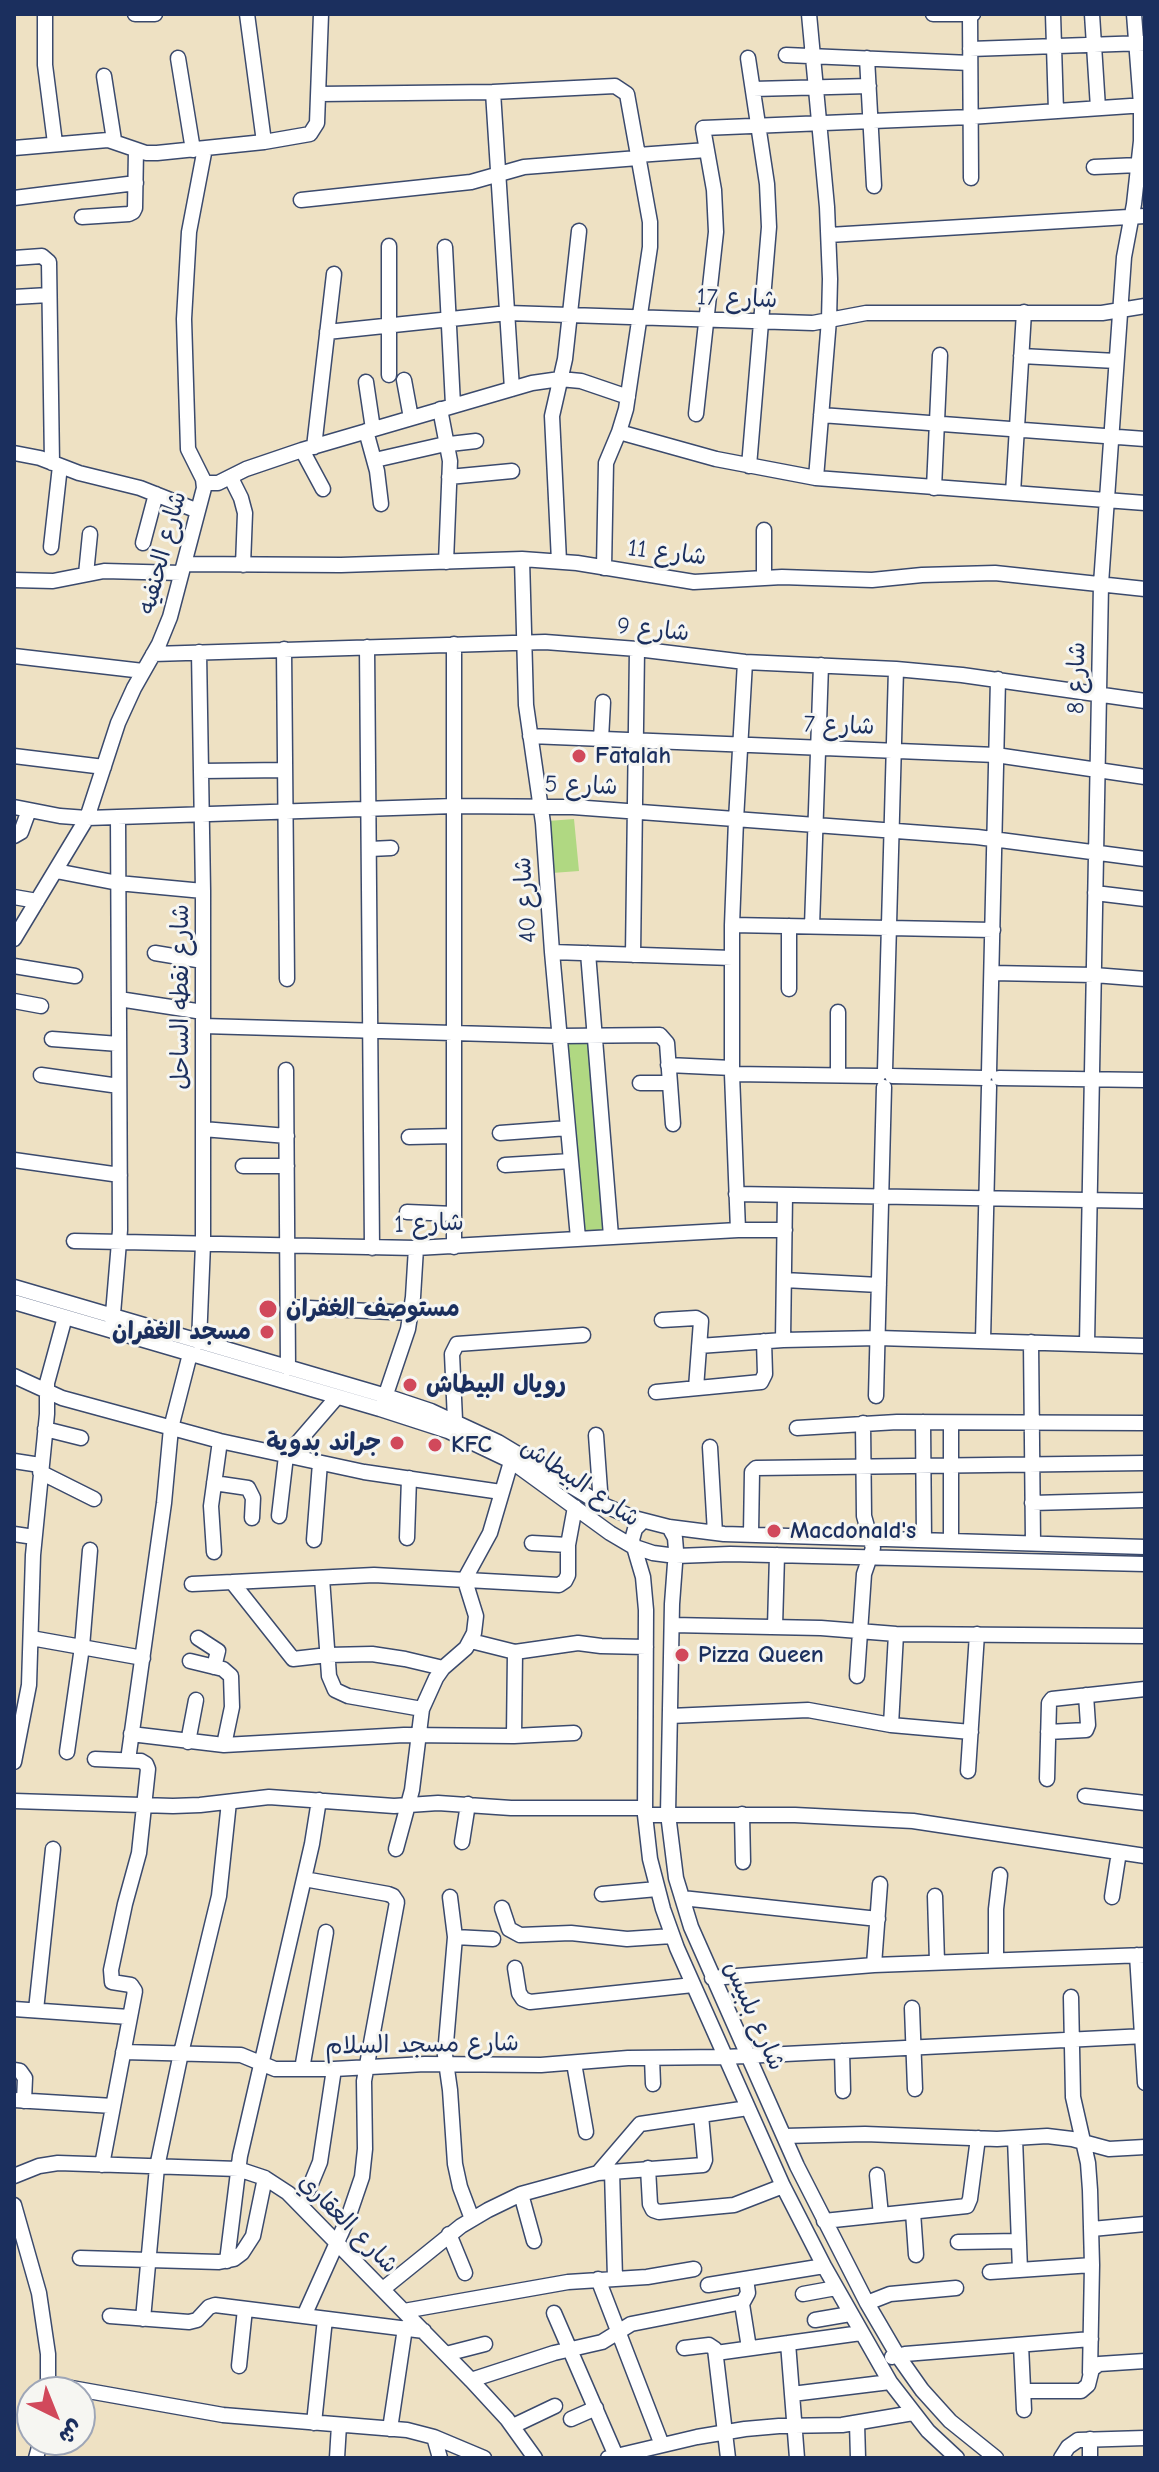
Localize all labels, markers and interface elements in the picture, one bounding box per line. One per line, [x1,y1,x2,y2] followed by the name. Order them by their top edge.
[696,283,778,315] street label: شارع 17
[133,488,193,618] street label: شارع الحنفيه
[626,534,708,572] street label: شارع 11
[615,612,691,648] street label: شارع 9
[1062,642,1092,714] street label: شارع 8
[803,710,875,742] street label: شارع 7
[595,742,671,770] place label: Fatalah
[570,747,588,765] marker: Fatalah
[544,770,618,802] street label: شارع 5
[509,856,543,944] street label: شارع 40
[167,904,195,1090] street label: شارع نقطه الساحل
[394,1208,464,1240] street label: شارع 1
[286,1295,460,1323] place label: مستوصف الغفران
[257,1298,279,1320] marker: مستوصف الغفران
[112,1318,251,1346] place label: مسجد الغفران
[258,1323,276,1341] marker: مسجد الغفران
[426,1371,566,1399] place label: رويال البيطاش
[401,1376,419,1394] marker: رويال البيطاش
[266,1429,381,1457] place label: جراند بدوية
[451,1431,492,1459] place label: KFC
[515,1433,645,1533] street label: شارع البيطاش
[388,1434,406,1452] marker: جراند بدوية
[426,1436,444,1454] marker: KFC
[790,1517,916,1545] place label: Macdonald's
[765,1522,783,1540] marker: Macdonald's
[698,1641,824,1669] place label: Pizza Queen
[673,1646,691,1664] marker: Pizza Queen
[717,1957,791,2075] street label: شارع بلبيس
[325,2029,519,2061] street label: شارع مسجد السلام
[292,2168,404,2280] street label: شارع العقاري
[16,2376,96,2456] north arrow
[53,2414,89,2450] text: ش

